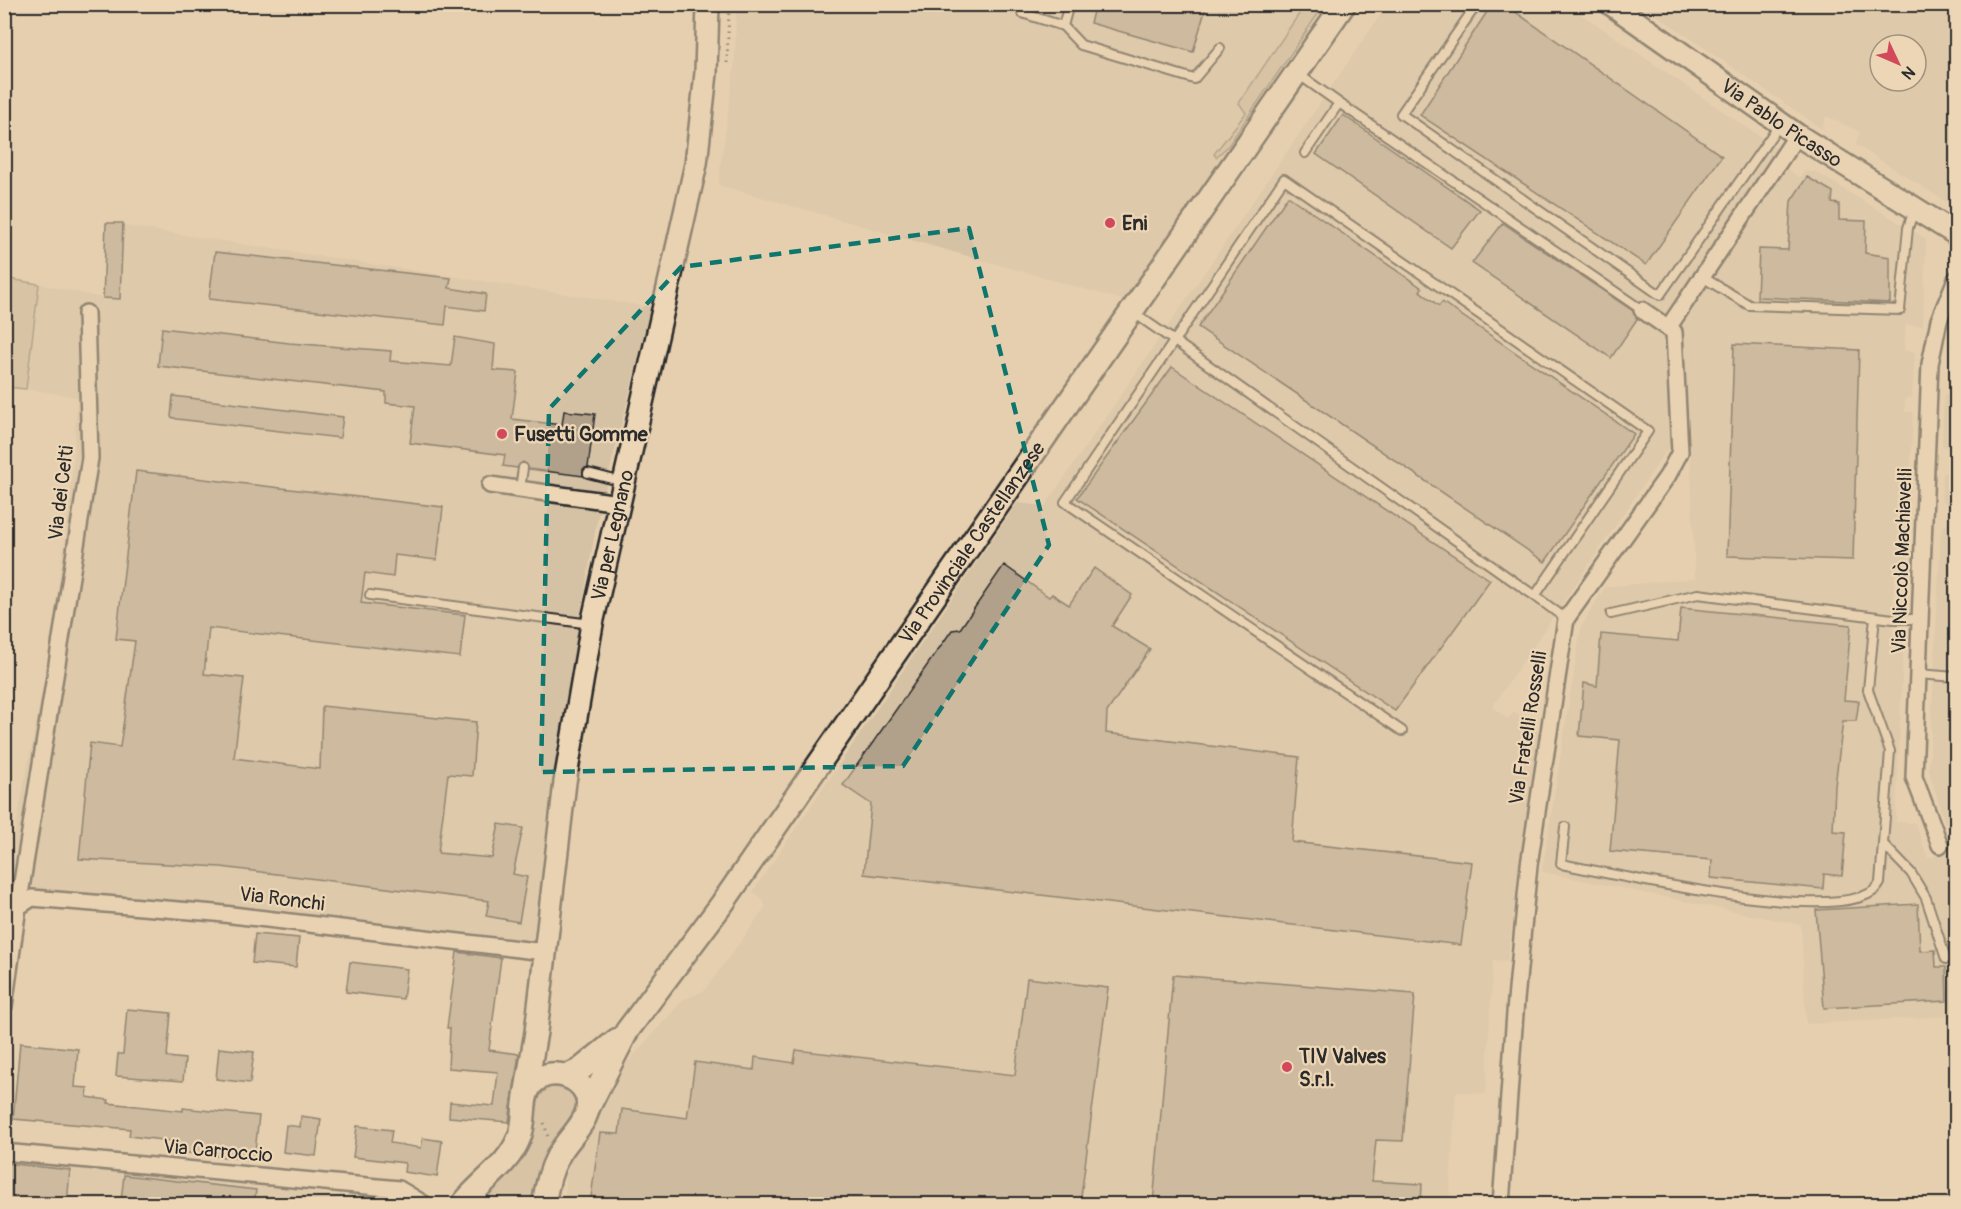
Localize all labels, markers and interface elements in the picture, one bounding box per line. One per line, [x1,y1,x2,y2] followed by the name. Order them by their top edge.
[1868,33,1928,93] north arrow
[1897,62,1919,84] text: N
[1716,73,1847,173] street label: Via Pablo Picasso
[1122,211,1148,236] place label: Eni
[1103,216,1117,230] marker: Eni
[514,422,649,447] place label: Fusetti Gomme
[495,427,509,441] marker: Fusetti Gomme
[893,437,1050,649] street label: Via Provinciale Castellanzese
[43,444,79,542] street label: Via dei Celti
[585,467,639,603] street label: Via per Legnano
[1886,468,1918,654] street label: Via Niccolò Machiavelli
[1503,649,1553,807] street label: Via Fratelli Rosselli
[238,881,326,917] street label: Via Ronchi
[1298,1044,1386,1092] place label: TIV Valves S.r.l.
[1280,1060,1294,1074] marker: TIV Valves S.r.l.
[162,1134,274,1168] street label: Via Carroccio

